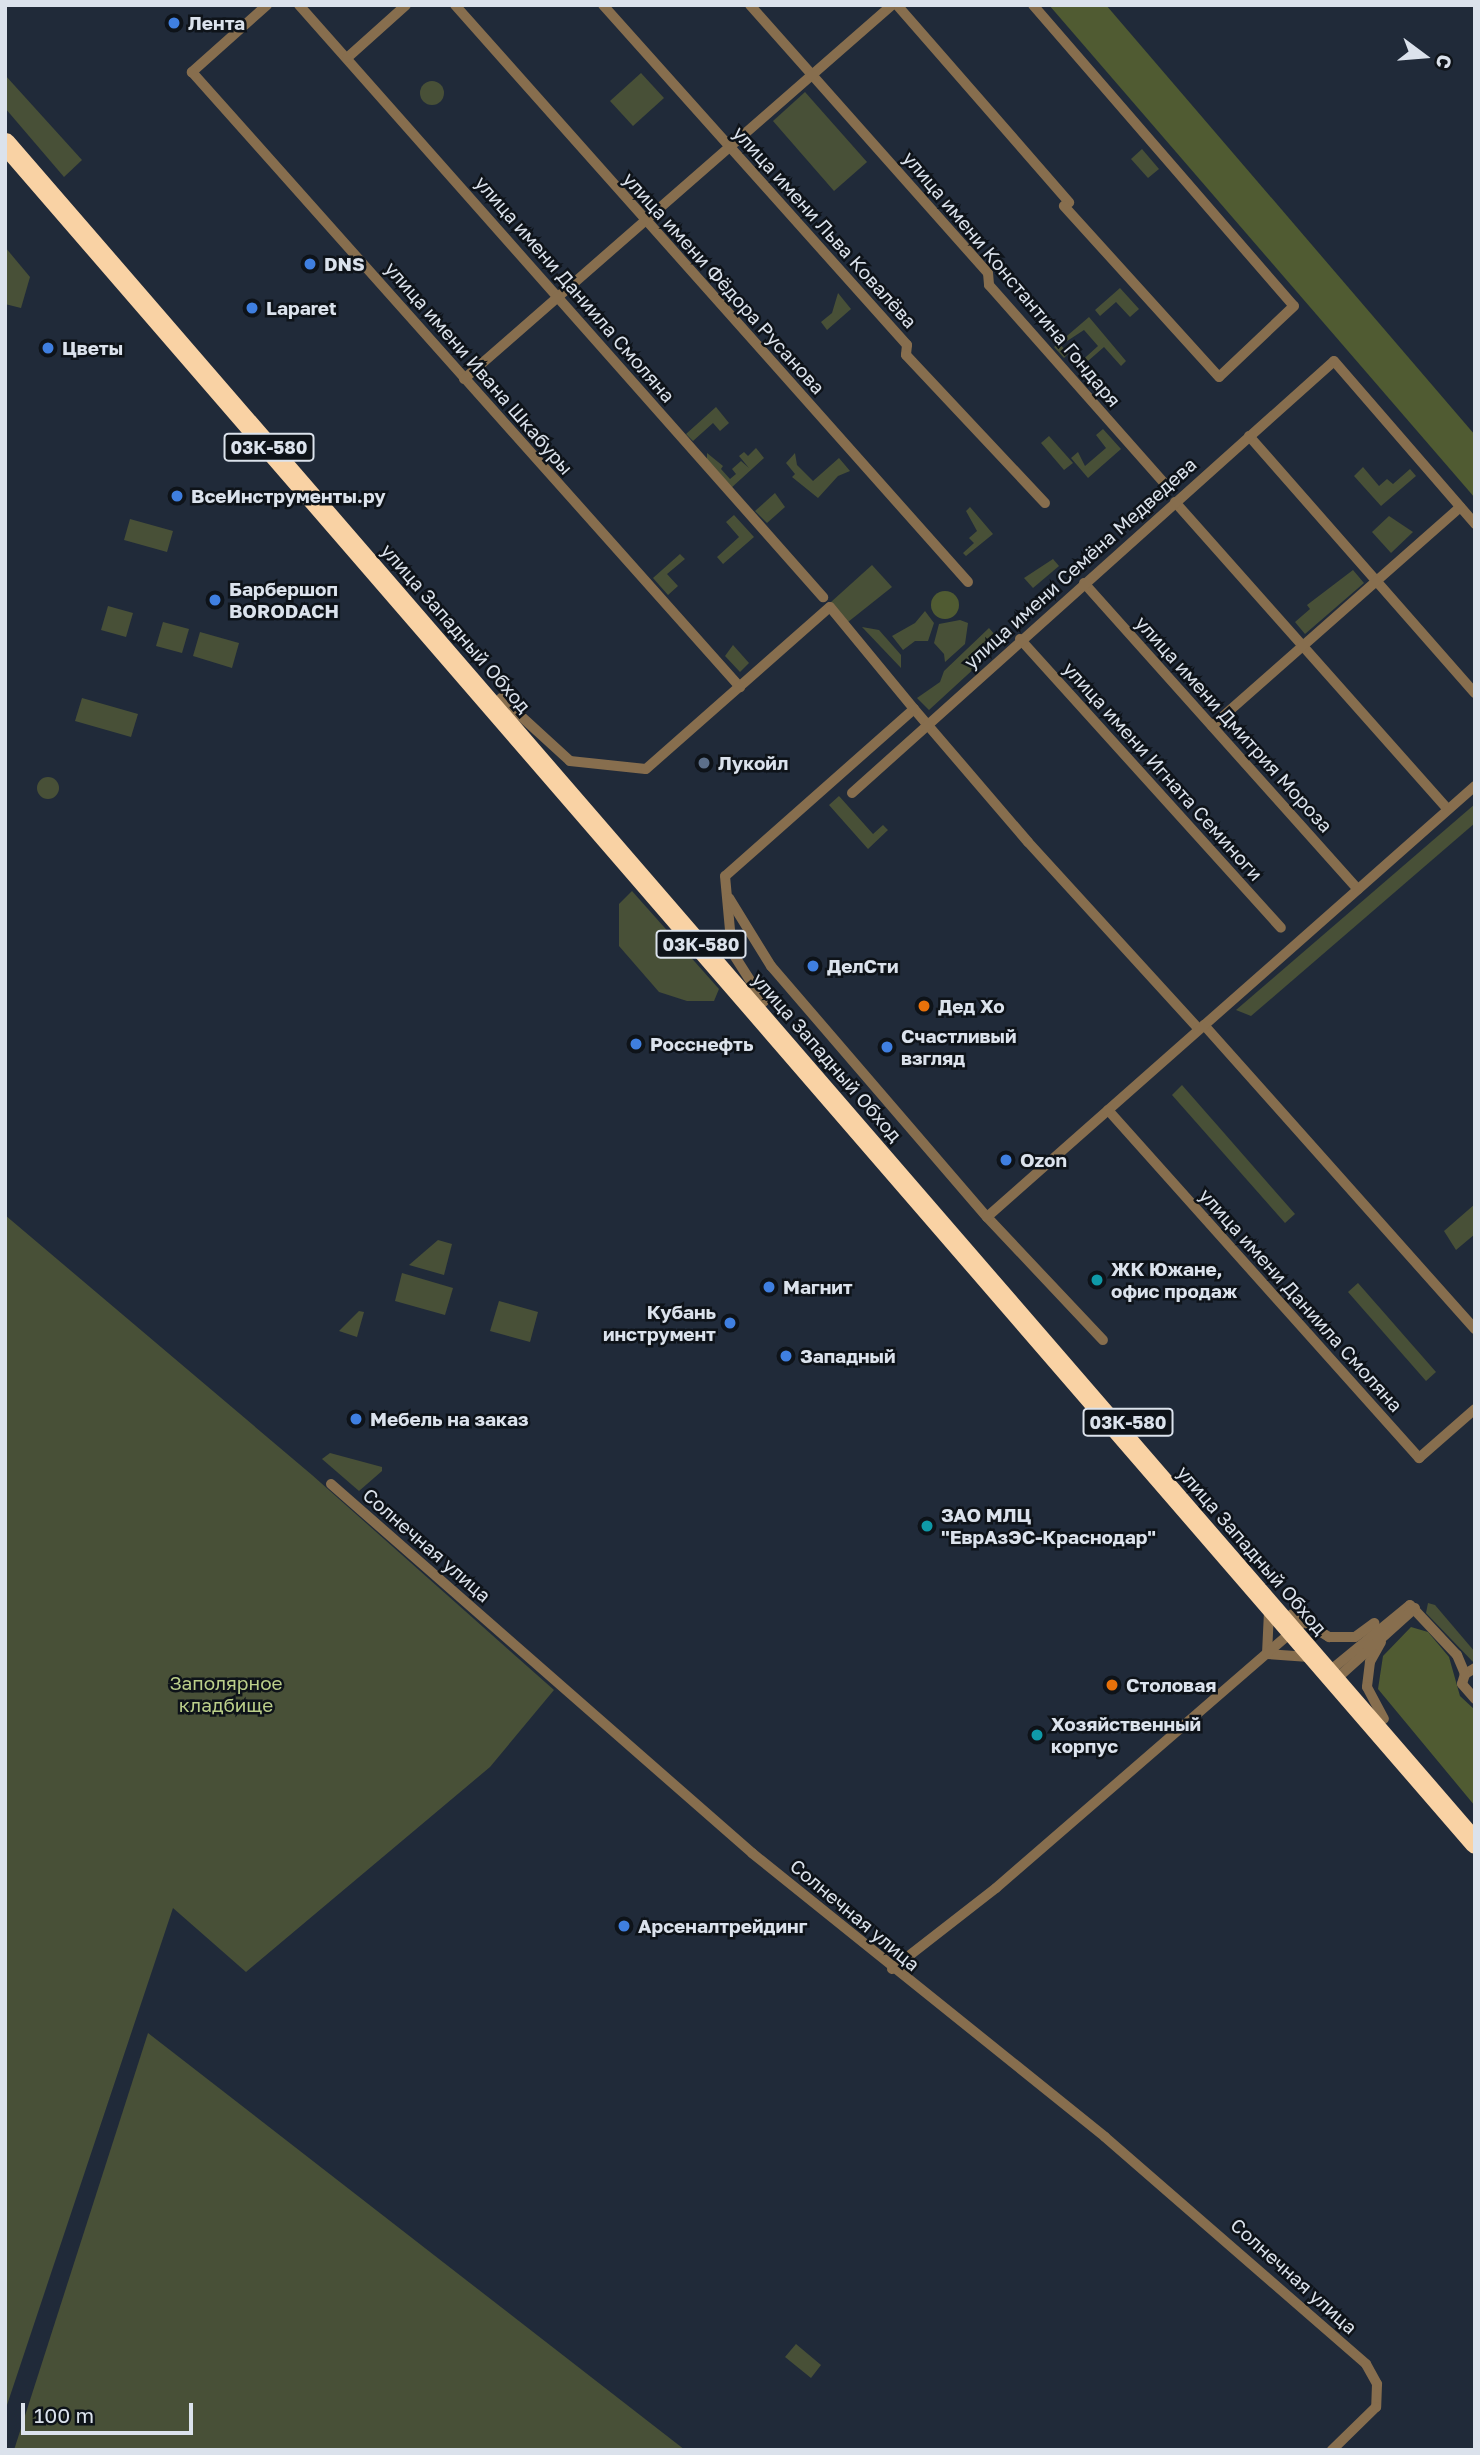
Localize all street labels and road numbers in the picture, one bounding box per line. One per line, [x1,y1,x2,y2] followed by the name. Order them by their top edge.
[728,121,922,333] street label: улица имени Льва Ковалёва
[898,147,1126,411] street label: улица имени Константина Гондаря
[618,167,830,399] street label: улица имени Фёдора Русанова
[470,171,680,407] street label: улица имени Даниила Смоляна
[380,257,578,479] street label: улица имени Ивана Шкабуры
[224,432,314,462] road number: 03К-580
[959,453,1201,673] street label: улица имени Семёна Медведева
[376,539,536,717] street label: улица Западный Обход
[1131,611,1337,837] street label: улица имени Дмитрия Мороза
[1059,657,1267,885] street label: улица имени Игната Семиноги
[656,930,746,959] road number: 03К-580
[747,968,907,1146] street label: улица Западный Обход
[1195,1184,1407,1416] street label: улица имени Даниила Смоляна
[1082,1408,1174,1436] road number: 03К-580
[1172,1461,1332,1639] street label: улица Западный Обход
[358,1483,496,1607] street label: Солнечная улица
[786,1854,924,1976] street label: Солнечная улица
[1226,2213,1362,2339] street label: Солнечная улица

